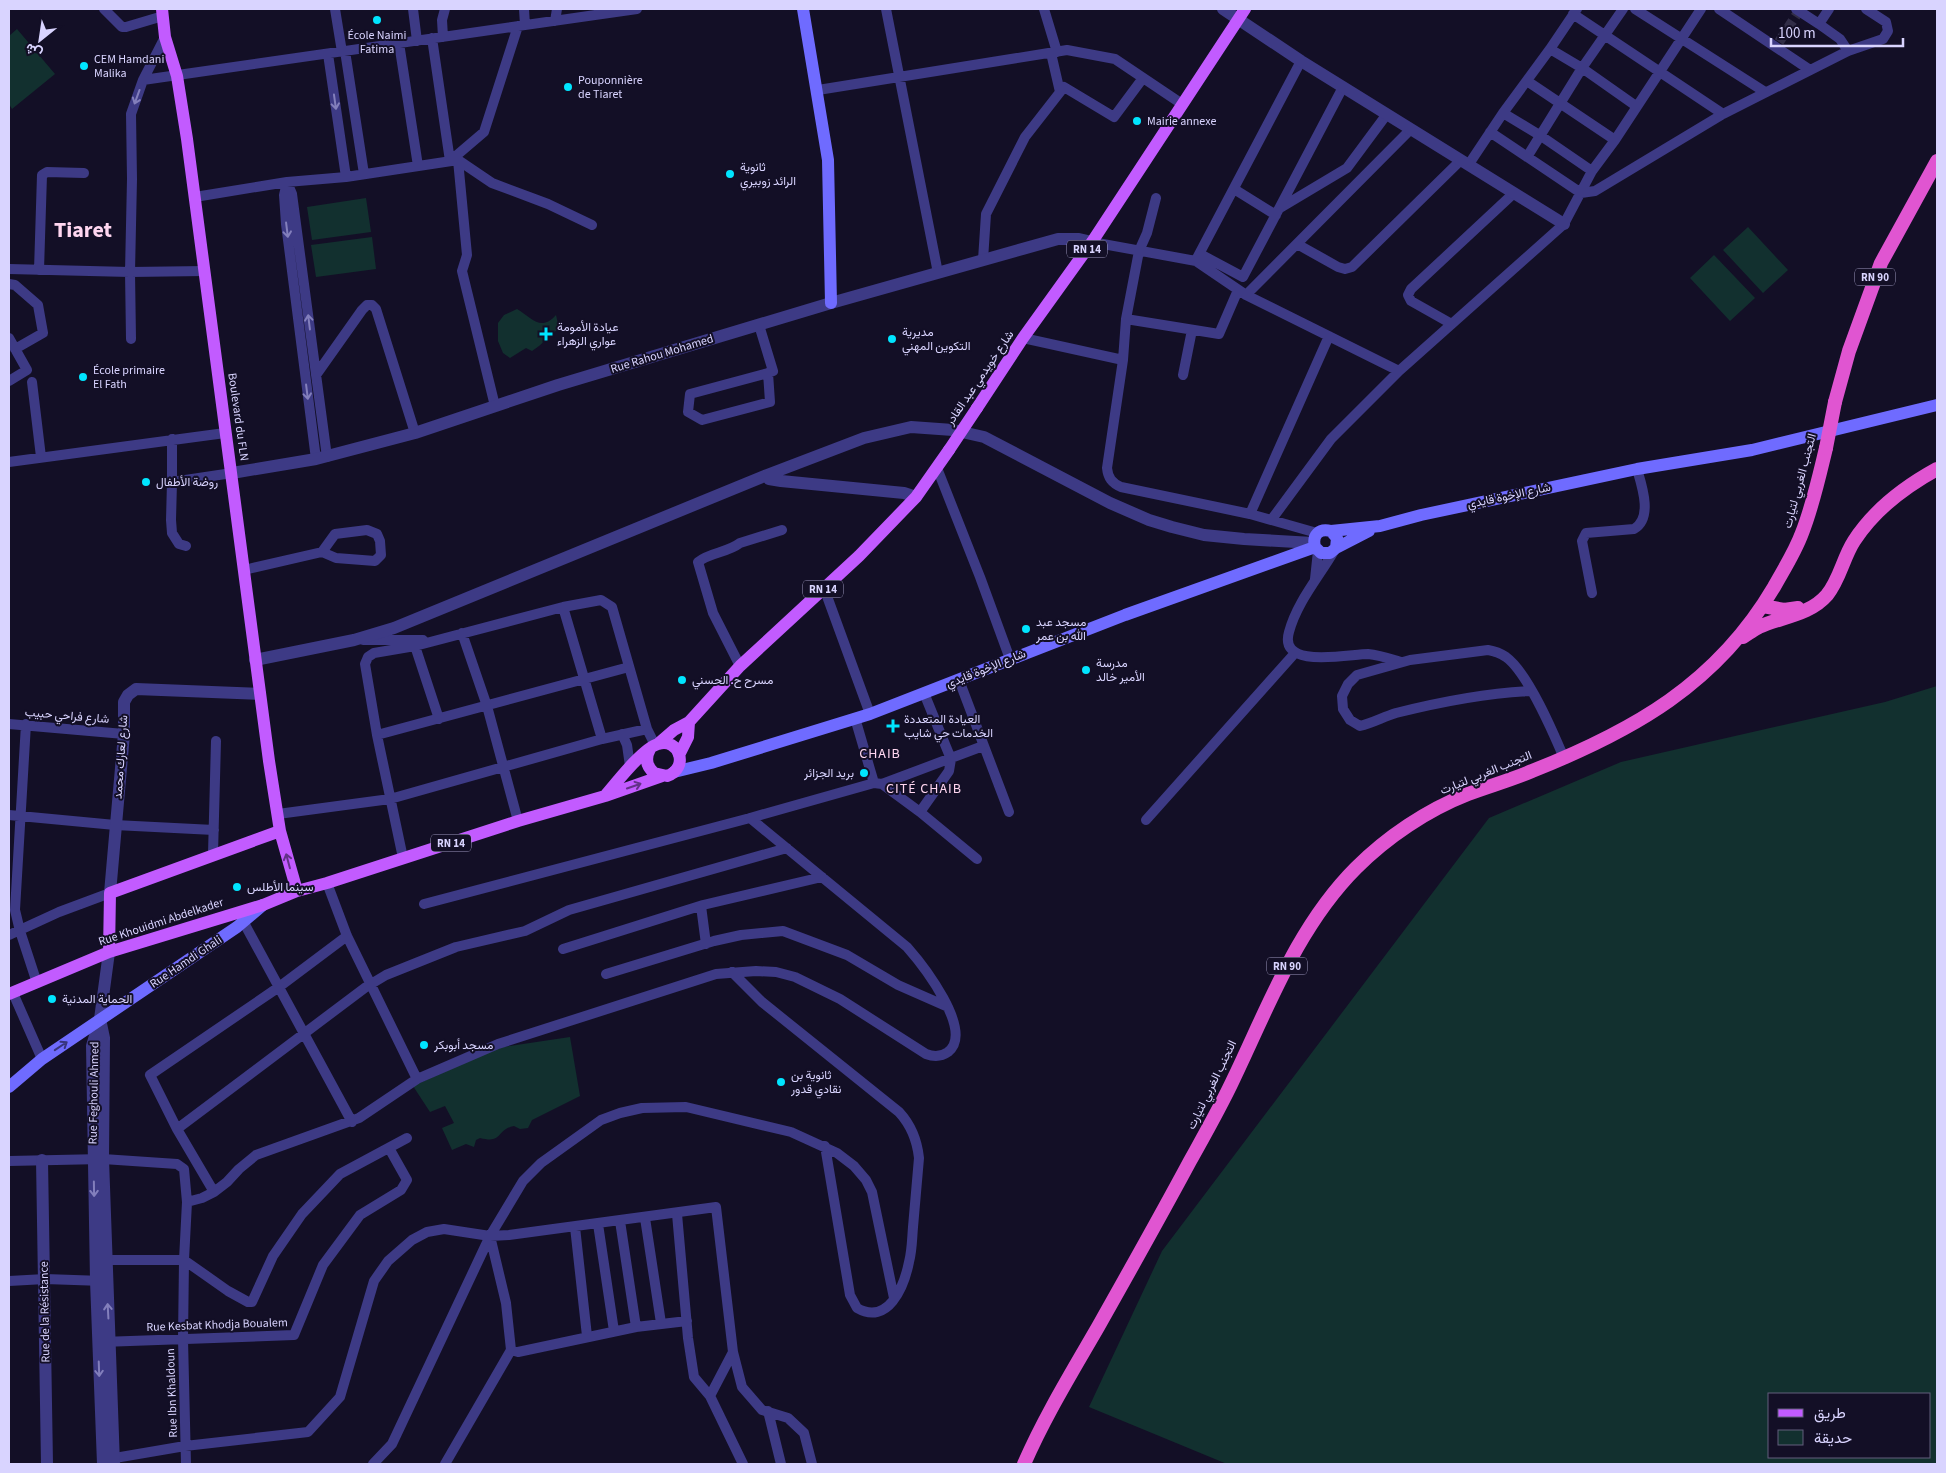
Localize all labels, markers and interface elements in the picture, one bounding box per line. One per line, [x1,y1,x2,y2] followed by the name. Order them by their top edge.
[371,14,383,26] marker: École Naimi Fatima
[15,15,65,65] north arrow
[1771,15,1904,47] scale bar
[1778,23,1816,44] text: 100 m
[347,27,407,58] place label: École Naimi Fatima
[22,37,46,63] text: ش
[94,51,164,82] place label: CEM Hamdani Malika
[78,60,90,72] marker: CEM Hamdani Malika
[578,72,643,103] place label: Pouponnière de Tiaret
[562,81,574,93] marker: Pouponnière de Tiaret
[132,89,141,104] one-way arrow
[330,94,340,110] one-way arrow
[1147,113,1216,130] place label: Mairie annexe
[1131,115,1143,127] marker: Mairie annexe
[740,159,796,191] place label: ثانوية الرائد زوبيري
[724,168,736,180] marker: ثانوية الرائد زوبيري
[54,214,113,246] district label: Tiaret
[282,222,292,238] one-way arrow
[1067,240,1107,258] road number: RN 14
[1855,268,1895,286] road number: RN 90
[304,314,314,330] one-way arrow
[557,319,618,351] place label: عيادة الأمومة عواري الزهراء
[902,324,970,356] place label: مديرية التكوين المهني
[539,327,553,341] marker: عيادة الأمومة عواري الزهراء
[941,327,1019,430] street label: شارع خويدمي عبد القادر
[608,330,716,378] street label: Rue Rahou Mohamed
[886,333,898,345] marker: مديرية التكوين المهني
[93,362,165,393] place label: École primaire El Fath
[77,371,89,383] marker: École primaire El Fath
[223,372,253,462] street label: Boulevard du FLN
[303,383,313,399] one-way arrow
[1779,432,1822,531] street label: التجنب الغربي لتيارت
[156,474,218,491] place label: روضة الأطفال
[140,476,152,488] marker: روضة الأطفال
[1466,479,1552,514] street label: شارع الإخوة قايدي
[803,580,843,598] road number: RN 14
[1035,614,1086,645] place label: مسجد عبد الله بن عمر
[1020,623,1032,635] marker: مسجد عبد الله بن عمر
[944,645,1029,694] street label: شارع الإخوة قايدي
[1096,655,1145,686] place label: مدرسة الأمير خالد
[1080,664,1092,676] marker: مدرسة الأمير خالد
[692,672,773,690] place label: مسرح ح. الحسني
[676,674,688,686] marker: مسرح ح. الحسني
[24,704,110,729] street label: شارع فراحي حبيب
[904,711,993,743] place label: العيادة المتعددة الخدمات حي شايب
[110,714,132,800] street label: شارع لعارك محمد
[886,719,900,733] marker: العيادة المتعددة الخدمات حي شايب
[859,744,901,764] district label: CHAIB
[1438,747,1535,800] street label: التجنب الغربي لتيارت
[803,765,854,782] place label: بريد الجزائر
[858,767,870,779] marker: بريد الجزائر
[886,779,962,799] district label: CITÉ CHAIB
[625,781,641,790] one-way arrow
[431,834,471,851] road number: RN 14
[283,853,293,869] one-way arrow
[247,879,313,896] place label: سينما الأطلس
[231,881,243,893] marker: سينما الأطلس
[96,893,227,950] street label: Rue Khouidmi Abdelkader
[147,932,225,992] street label: Rue Hamdi Ghali
[1267,958,1307,974] road number: RN 90
[62,991,132,1008] place label: الحماية المدنية
[46,993,58,1005] marker: الحماية المدنية
[433,1037,493,1054] place label: مسجد أبوبكر
[1183,1037,1242,1133] street label: التجنب الغربي لتيارت
[418,1039,430,1051] marker: مسجد أبوبكر
[54,1041,68,1051] one-way arrow
[85,1041,103,1145] street label: Rue Feghouli Ahmed
[790,1067,841,1099] place label: ثانوية بن نقادي قدور
[775,1076,787,1088] marker: ثانوية بن نقادي قدور
[89,1180,99,1196] one-way arrow
[36,1261,54,1363] street label: Rue de la Résistance
[103,1303,113,1319] one-way arrow
[146,1314,288,1336] street label: Rue Kesbat Khodja Boualem
[162,1348,182,1438] street label: Rue Ibn Khaldoun
[95,1360,104,1376] one-way arrow
[1768,1393,1931,1458] legend
[1814,1403,1846,1424] text: طريق
[1814,1428,1852,1449] text: حديقة

